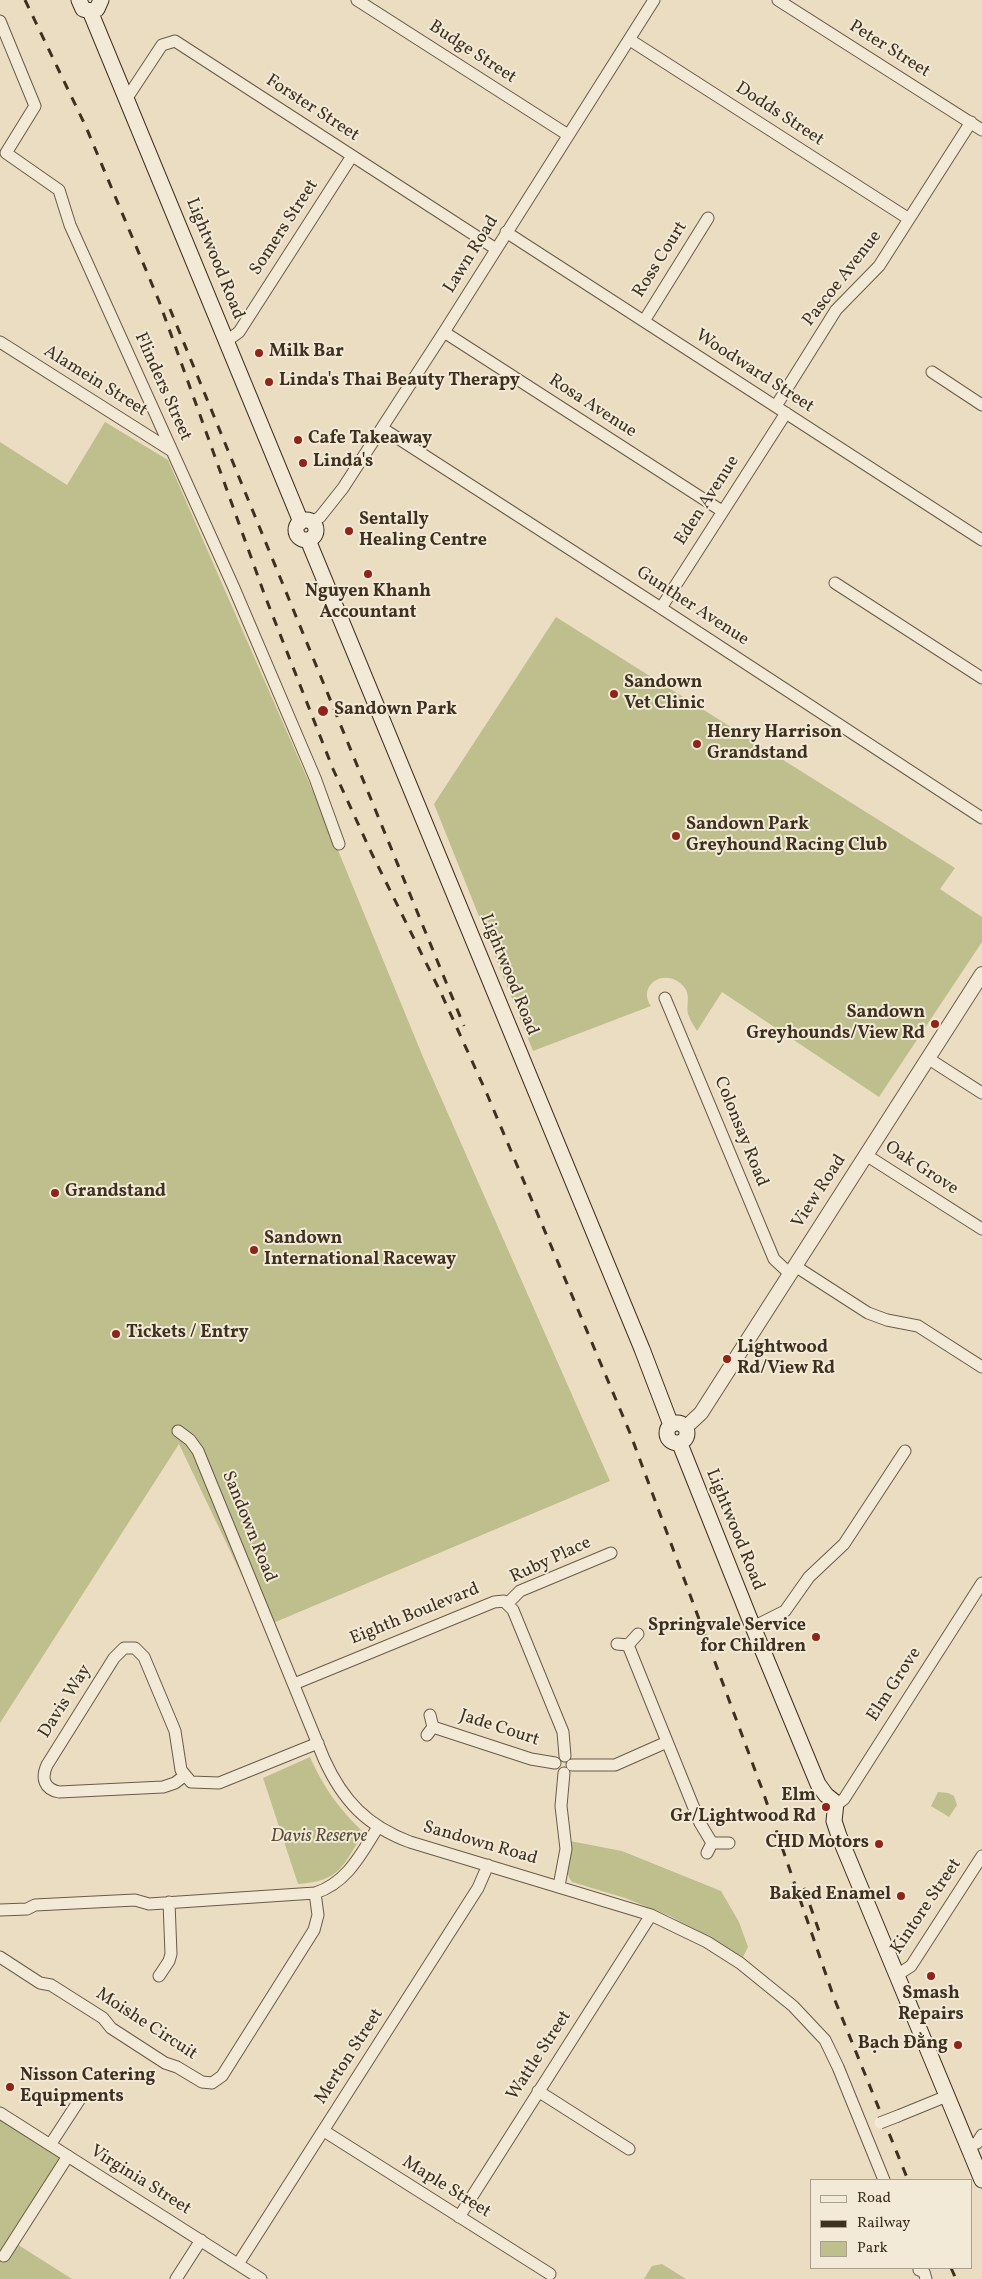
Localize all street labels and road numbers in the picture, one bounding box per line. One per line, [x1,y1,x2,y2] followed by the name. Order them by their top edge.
[424,17,520,89] street label: Budge Street
[844,17,934,83] street label: Peter Street
[261,71,363,147] street label: Forster Street
[731,78,827,152] street label: Dodds Street
[246,176,324,280] street label: Somers Street
[180,195,248,323] street label: Lightwood Road
[440,212,504,298] street label: Lawn Road
[629,218,693,302] street label: Ross Court
[799,227,887,331] street label: Pascoe Avenue
[691,326,817,418] street label: Woodward Street
[128,329,196,445] street label: Flinders Street
[39,341,151,423] street label: Alamein Street
[544,371,640,443] street label: Rosa Avenue
[671,452,745,550] street label: Eden Avenue
[632,563,752,651] street label: Gunther Avenue
[474,911,542,1039] street label: Lightwood Road
[708,1074,772,1190] street label: Colonsay Road
[880,1137,962,1201] street label: Oak Grove
[788,1151,852,1233] street label: View Road
[700,1466,768,1594] street label: Lightwood Road
[216,1468,280,1586] street label: Sandown Road
[507,1533,595,1589] street label: Ruby Place
[347,1579,483,1651] street label: Eighth Boulevard
[863,1644,927,1726] street label: Elm Grove
[35,1661,97,1743] street label: Davis Way
[456,1706,542,1752] street label: Jade Court
[420,1817,540,1871] street label: Sandown Road
[887,1855,967,1959] street label: Kintore Street
[91,1984,201,2066] street label: Moishe Circuit
[311,2005,389,2109] street label: Merton Street
[503,2007,577,2105] street label: Wattle Street
[86,2141,194,2221] street label: Virginia Street
[398,2152,494,2224] street label: Maple Street

